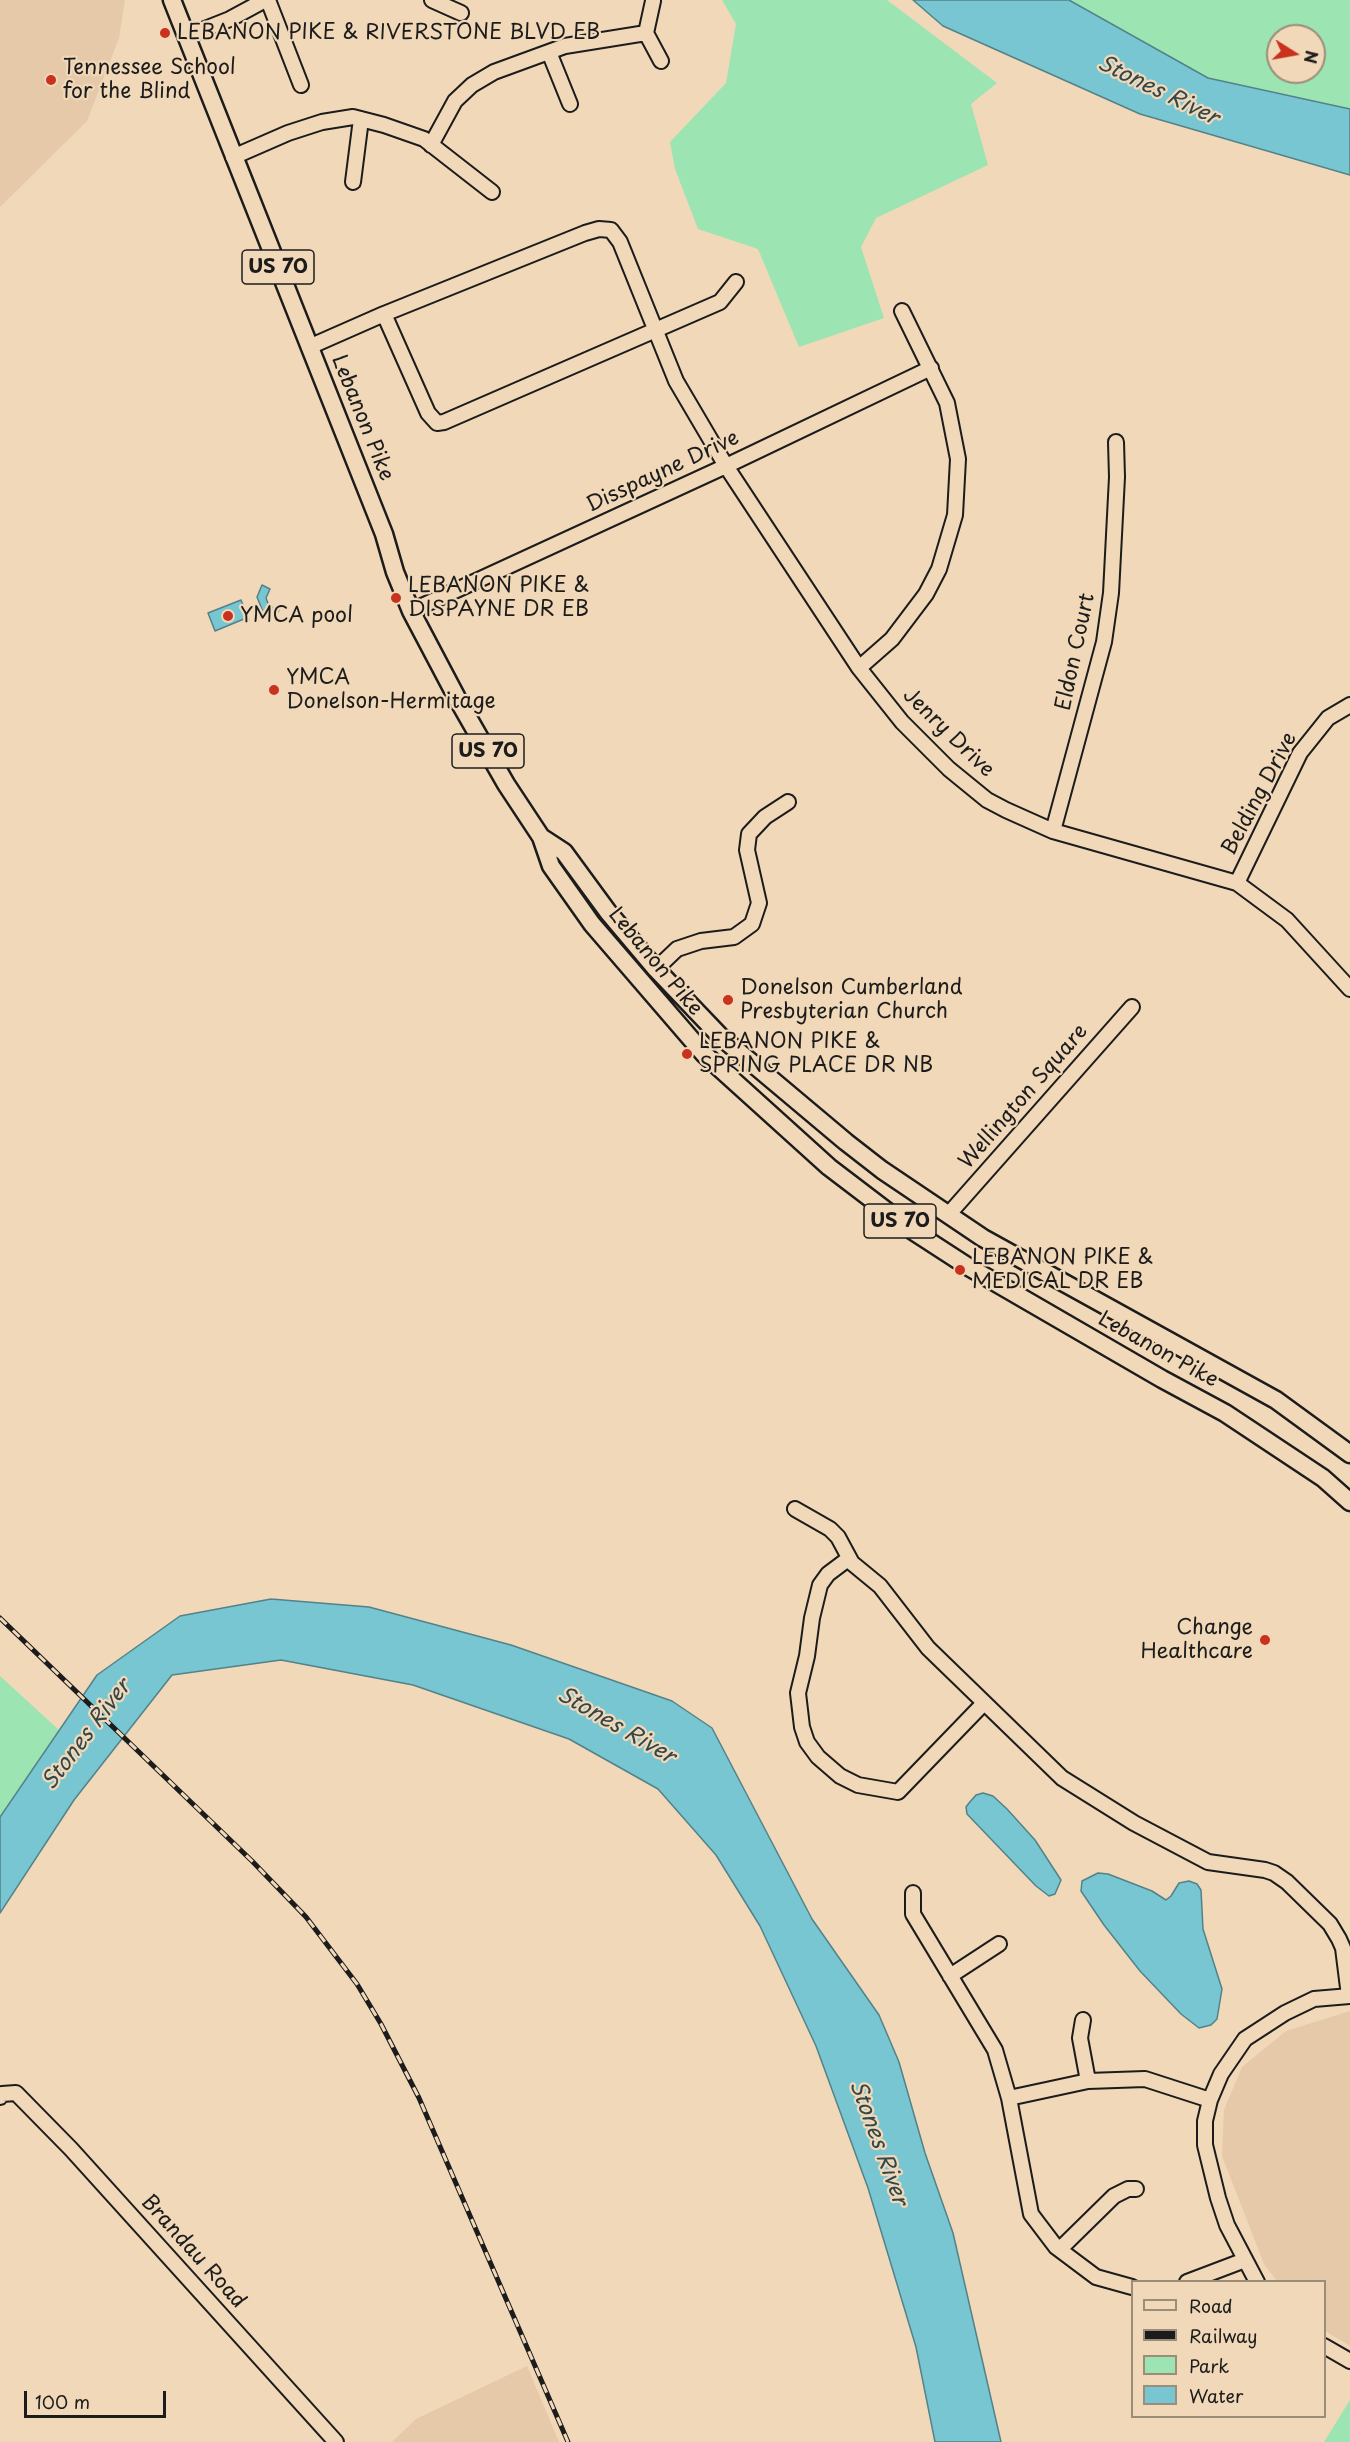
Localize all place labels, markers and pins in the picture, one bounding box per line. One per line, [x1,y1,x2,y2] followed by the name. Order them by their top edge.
[177,20,600,46] place label: LEBANON PIKE & RIVERSTONE BLVD EB
[158,26,172,40] marker: LEBANON PIKE & RIVERSTONE BLVD EB
[63,55,236,105] place label: Tennessee School for the Blind
[44,73,58,87] marker: Tennessee School for the Blind
[408,573,589,623] place label: LEBANON PIKE & DISPAYNE DR EB
[389,591,403,605] marker: LEBANON PIKE & DISPAYNE DR EB
[240,603,353,629] place label: YMCA pool
[221,609,235,623] marker: YMCA pool
[286,665,496,715] place label: YMCA Donelson-Hermitage
[267,683,281,697] marker: YMCA Donelson-Hermitage
[740,975,963,1025] place label: Donelson Cumberland Presbyterian Church
[721,993,735,1007] marker: Donelson Cumberland Presbyterian Church
[699,1029,933,1079] place label: LEBANON PIKE & SPRING PLACE DR NB
[680,1047,694,1061] marker: LEBANON PIKE & SPRING PLACE DR NB
[972,1245,1153,1295] place label: LEBANON PIKE & MEDICAL DR EB
[953,1263,967,1277] marker: LEBANON PIKE & MEDICAL DR EB
[1141,1615,1253,1665] place label: Change Healthcare
[1258,1633,1272,1647] marker: Change Healthcare

